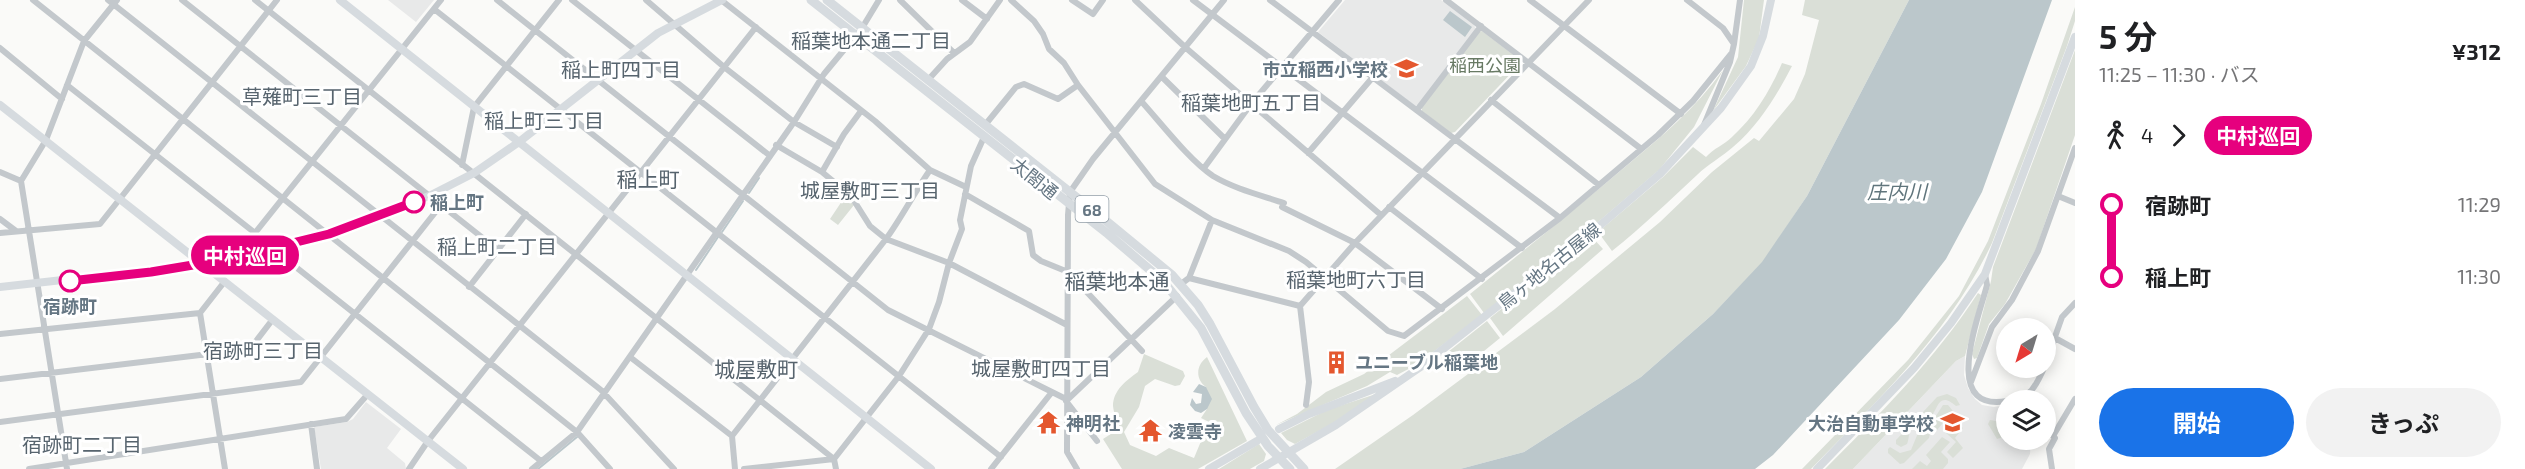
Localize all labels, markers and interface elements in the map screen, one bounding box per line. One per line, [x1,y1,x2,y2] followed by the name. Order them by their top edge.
[2099,16,2157,56] text: 5 分
[791,28,951,52] district label: 稲葉地本通二丁目
[2452,38,2501,64] text: ¥312
[1449,54,1521,76] park label: 稲西公園
[1393,56,1419,82] school or university icon: 市立稲西小学校
[561,57,681,81] district label: 稲上町四丁目
[1262,58,1388,80] place label: 市立稲西小学校
[2099,62,2260,86] text: 11:25 – 11:30 · バス
[242,84,362,108] district label: 草薙町三丁目
[1181,90,1321,114] district label: 稲葉地町五丁目
[484,108,604,132] district label: 稲上町三丁目
[2099,119,2132,152] icon: walk
[2162,119,2195,152] icon: forward
[2141,123,2153,147] text: 4
[2216,123,2300,148] text: 中村巡回
[1007,152,1063,204] street label: 太閤通
[617,166,680,191] district label: 稲上町
[800,178,940,202] district label: 城屋敷町三丁目
[1867,179,1929,203] water label: 庄内川
[403,191,425,213] marker: 稲上町
[430,191,484,213] place label: 稲上町
[2145,192,2211,218] text: 宿跡町
[2458,192,2501,216] text: 11:29
[1076,196,1108,222] road number: 68
[1493,218,1605,314] street label: 鳥ヶ地名古屋線
[437,234,557,258] district label: 稲上町二丁目
[203,236,287,274] line badge: 中村巡回
[203,243,287,268] text: 中村巡回
[2145,264,2211,290] text: 稲上町
[2457,264,2501,288] text: 11:30
[1286,267,1426,291] district label: 稲葉地町六丁目
[1065,268,1170,293] district label: 稲葉地本通
[59,270,81,292] marker: 宿跡町
[43,295,97,317] place label: 宿跡町
[1996,318,2056,378] north arrow
[1996,318,2056,450] map controls
[203,338,323,362] district label: 宿跡町三丁目
[1324,349,1350,375] building icon: ユニーブル稲葉地
[1355,351,1498,373] place label: ユニーブル稲葉地
[714,356,798,381] district label: 城屋敷町
[971,356,1111,380] district label: 城屋敷町四丁目
[2099,388,2294,457] button: 開始
[2306,388,2501,457] button: きっぷ
[1996,390,2056,450] button: layers
[1035,410,1061,436] temple icon: 神明社
[1939,410,1965,436] school or university icon: 大治自動車学校
[1066,412,1120,434] place label: 神明社
[1808,412,1934,434] place label: 大治自動車学校
[1137,418,1163,444] temple icon: 凌雲寺
[1168,420,1222,442] place label: 凌雲寺
[22,432,142,456] district label: 宿跡町二丁目

